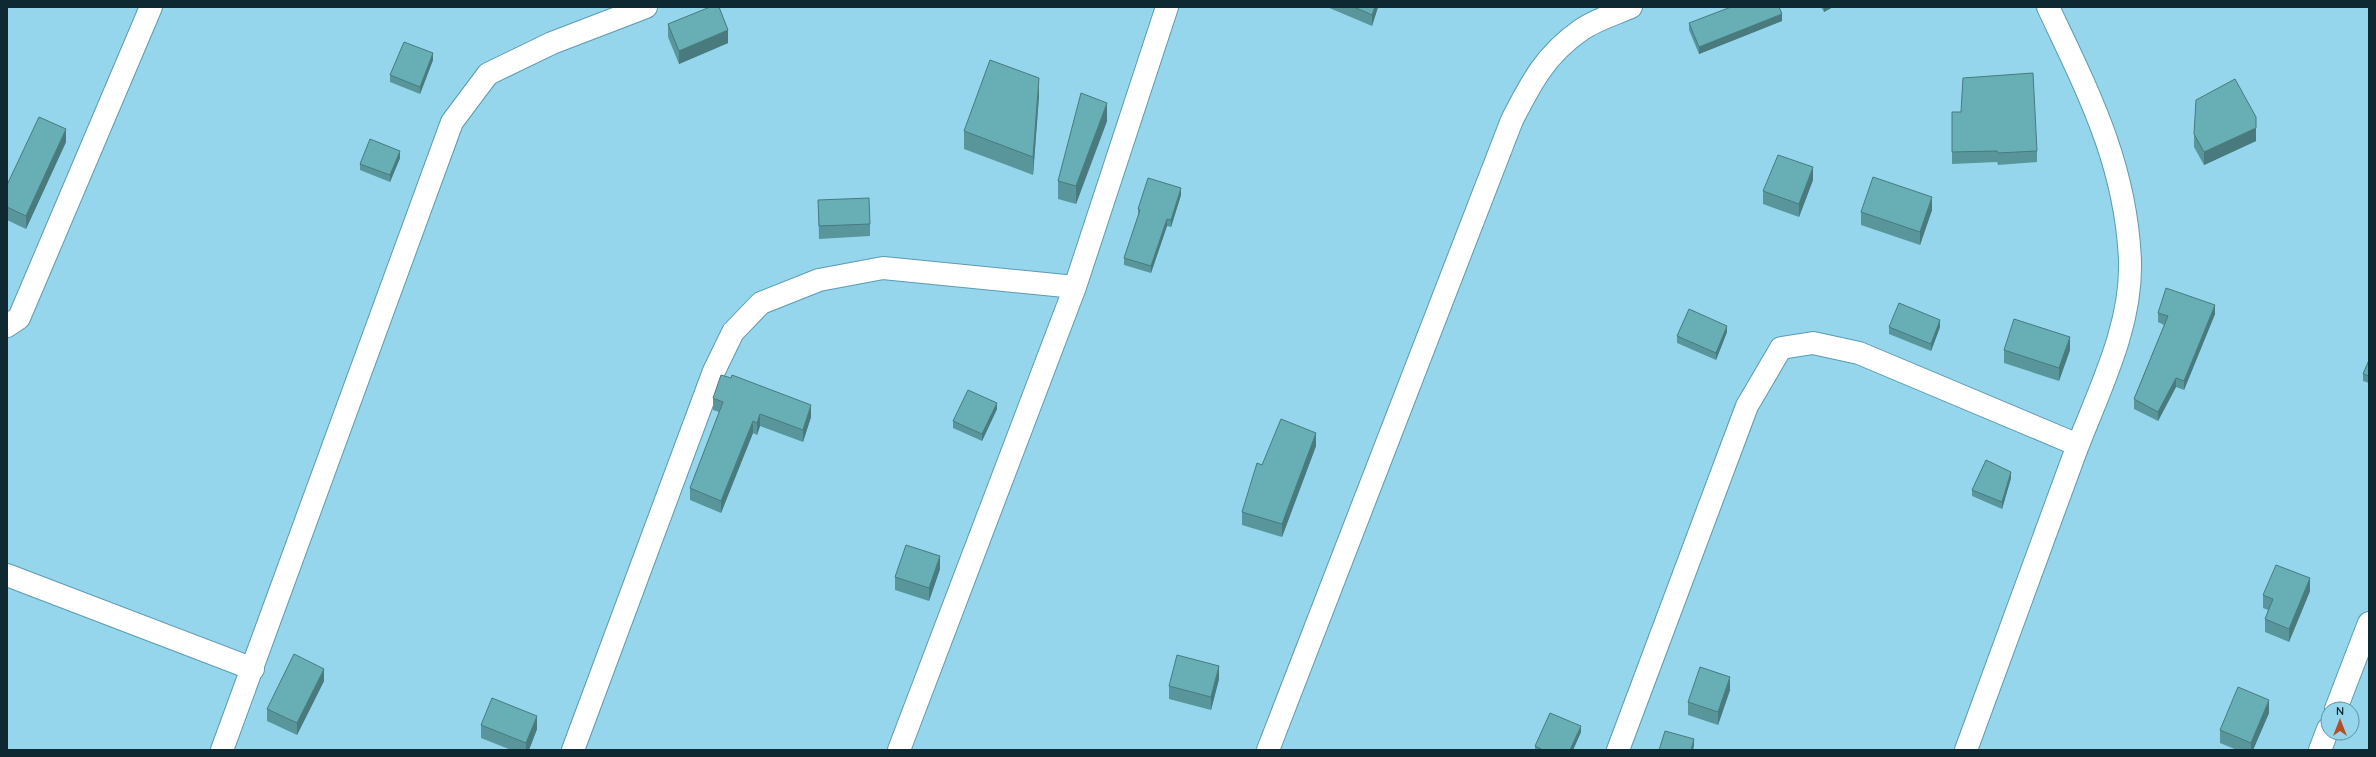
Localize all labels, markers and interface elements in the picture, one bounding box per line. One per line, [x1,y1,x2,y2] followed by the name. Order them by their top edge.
[2320,701,2360,741] north arrow
[2336,704,2344,718] text: N

